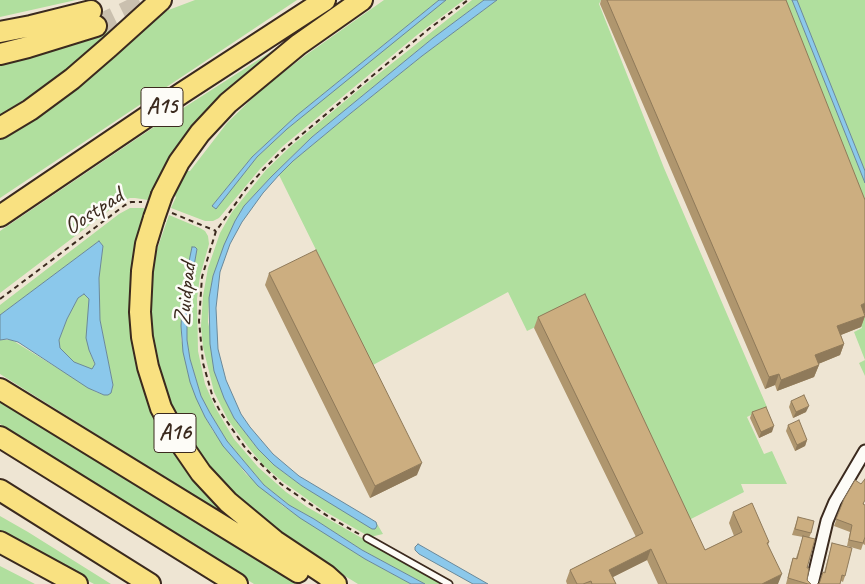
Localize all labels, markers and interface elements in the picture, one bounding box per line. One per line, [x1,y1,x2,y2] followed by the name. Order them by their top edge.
[141,88,183,126] road number: A15
[59,182,129,242] street label: Oostpad
[168,261,204,327] street label: Zuidpad
[154,413,196,452] road number: A16

